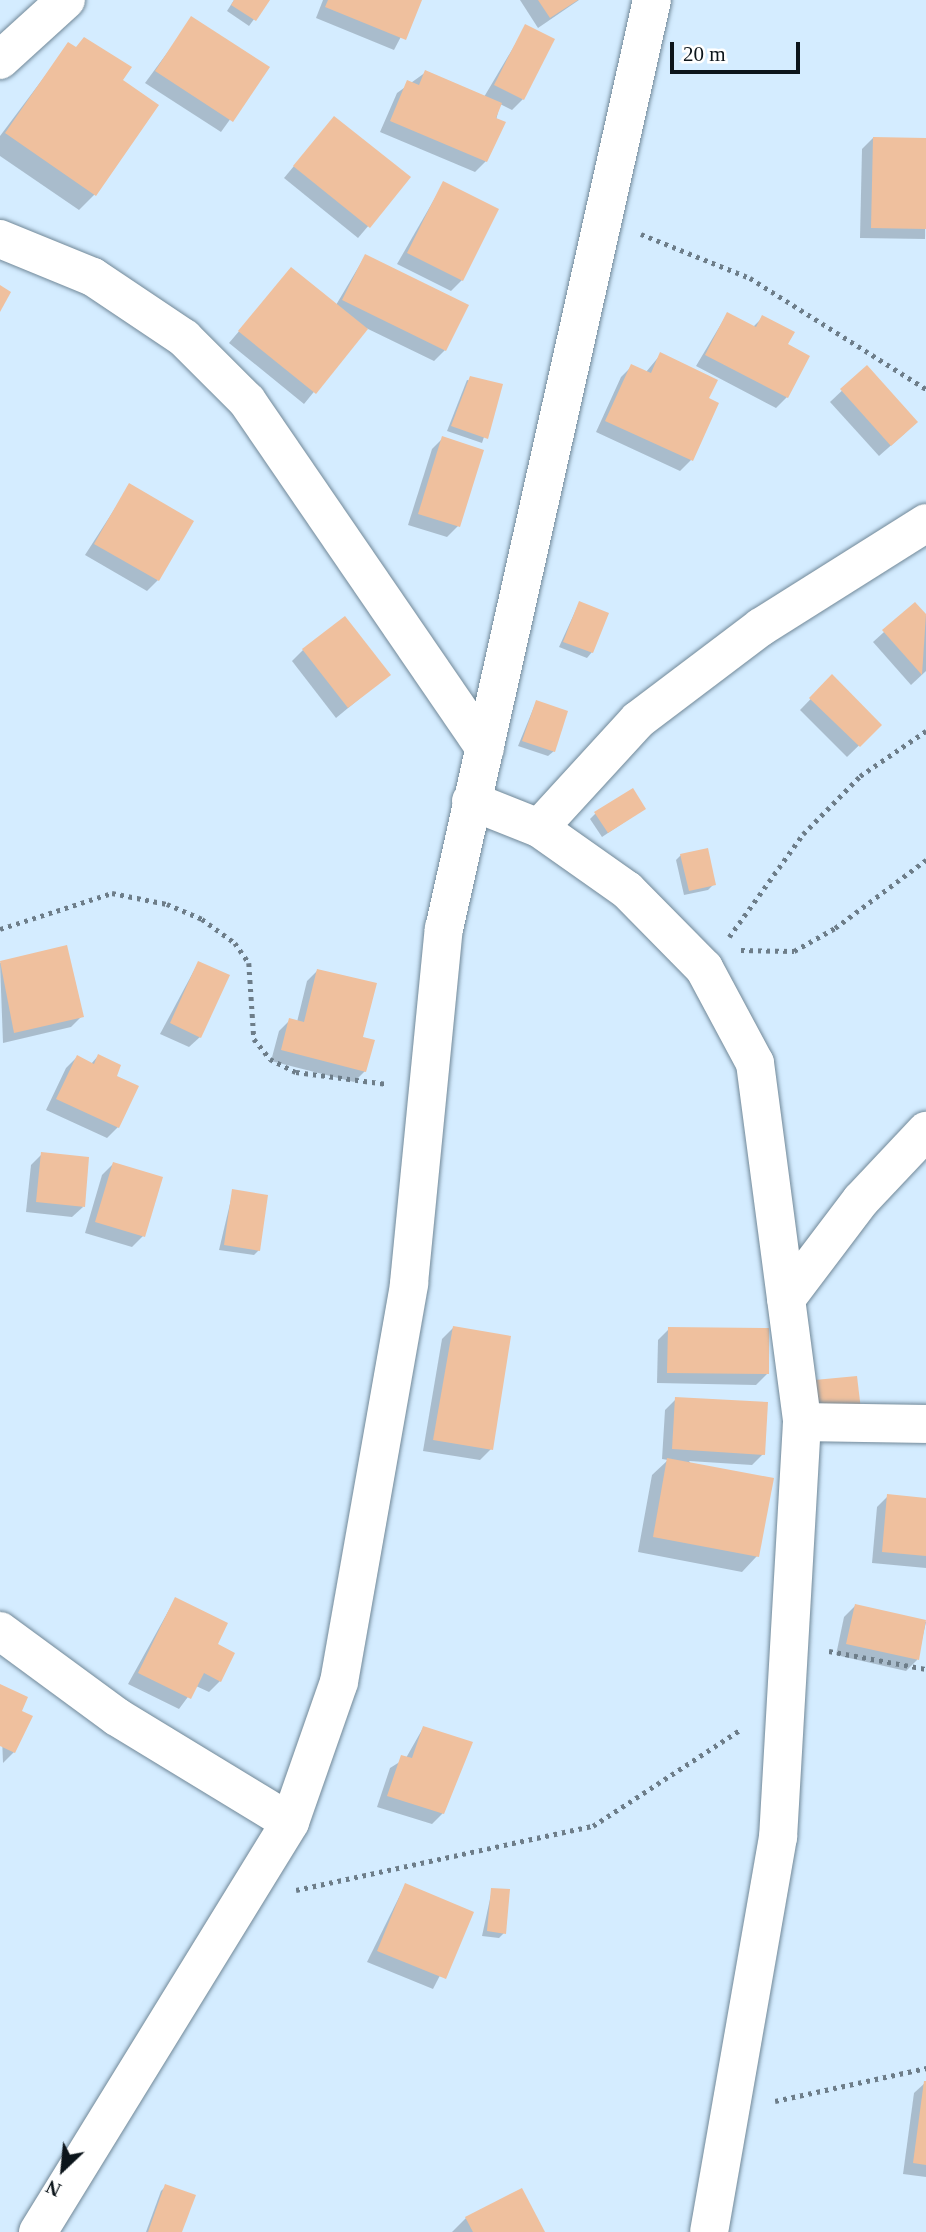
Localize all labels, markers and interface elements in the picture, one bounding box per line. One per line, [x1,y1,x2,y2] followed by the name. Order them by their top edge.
[674,28,804,72] scale bar
[683,42,726,66] text: 20 m
[28,2134,98,2204] north arrow
[43,2176,64,2201] text: N

